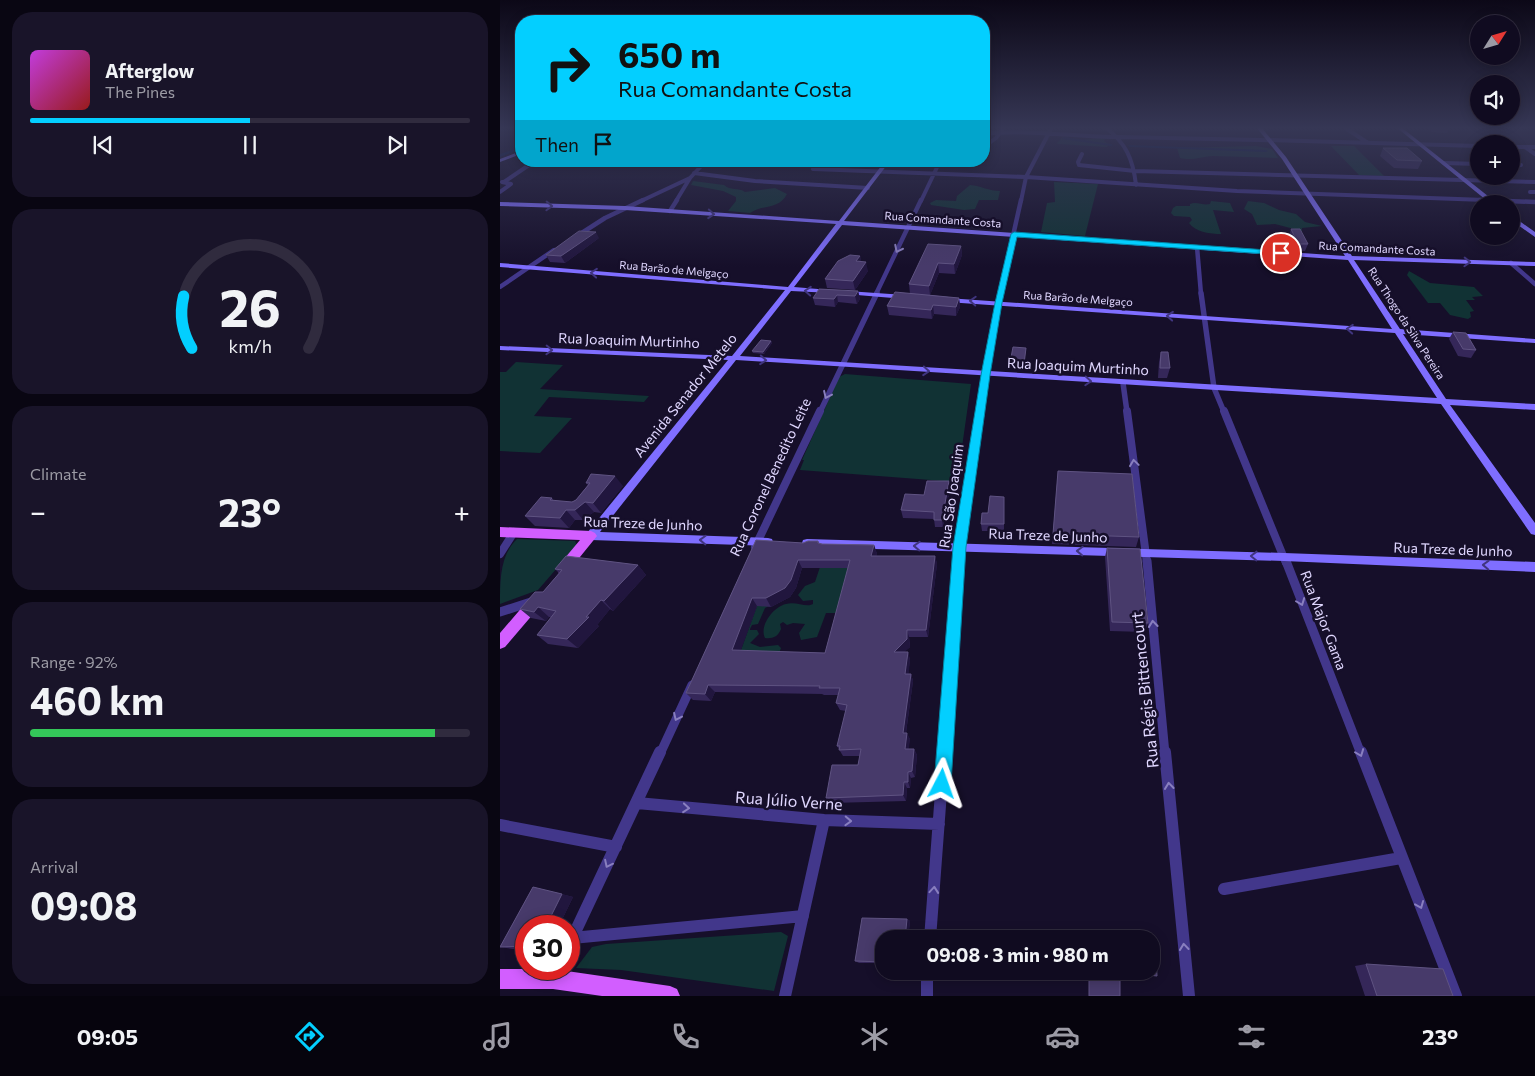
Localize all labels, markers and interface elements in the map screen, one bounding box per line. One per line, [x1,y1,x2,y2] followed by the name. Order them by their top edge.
[1470,15,1520,65] north arrow
[1470,15,1520,245] map controls
[618,32,720,75] text: 650 m
[535,35,600,100] icon: right
[105,59,194,82] text: Afterglow
[618,75,852,102] text: Rua Comandante Costa
[1470,75,1520,125] button: sound
[105,82,175,101] text: The Pines
[589,130,617,158] icon: arrive
[89,131,117,159] icon: previous
[236,131,264,159] icon: pause
[383,131,411,159] icon: next
[535,133,579,156] text: Then
[1470,135,1520,185] button: +
[1470,195,1520,245] button: −
[545,200,553,211] one-way arrow
[884,208,1002,230] street label: Rua Comandante Costa
[707,209,715,220] one-way arrow
[1260,232,1302,274] pin
[1318,238,1436,258] street label: Rua Comandante Costa
[1267,239,1295,267] icon: arrive
[894,244,904,253] one-way arrow
[1464,257,1471,267] one-way arrow
[619,258,730,280] street label: Rua Barão de Melgaço
[1366,265,1448,381] street label: Rua Thogo da Silva Pereira
[590,268,598,279] one-way arrow
[219,274,281,338] text: 26
[804,285,812,296] one-way arrow
[1023,288,1134,308] street label: Rua Barão de Melgaço
[969,296,977,307] one-way arrow
[1166,311,1174,322] one-way arrow
[1345,324,1353,335] one-way arrow
[558,329,700,351] street label: Rua Joaquim Murtinho
[630,330,740,460] street label: Avenida Senador Metelo
[228,335,272,357] text: km/h
[545,345,553,356] one-way arrow
[1007,354,1149,378] street label: Rua Joaquim Murtinho
[760,355,768,366] one-way arrow
[922,365,930,376] one-way arrow
[1084,375,1092,386] one-way arrow
[823,390,833,399] one-way arrow
[726,395,814,559] street label: Rua Coronel Benedito Leite
[935,443,967,549] street label: Rua São Joaquim
[1129,458,1140,466] one-way arrow
[30,464,86,483] text: Climate
[218,488,281,535] text: 23°
[30,494,46,528] text: −
[454,494,470,528] text: +
[583,512,703,534] street label: Rua Treze de Junho
[988,524,1108,546] street label: Rua Treze de Junho
[698,534,706,545] one-way arrow
[1393,538,1513,560] street label: Rua Treze de Junho
[913,541,921,551] one-way arrow
[1076,546,1084,557] one-way arrow
[1250,551,1258,561] one-way arrow
[1482,560,1490,571] one-way arrow
[1297,568,1351,672] street label: Rua Major Gama
[1295,597,1305,606] one-way arrow
[1126,610,1162,769] street label: Rua Régis Bittencourt
[1148,620,1159,628] one-way arrow
[30,652,118,671] text: Range · 92%
[30,676,164,723] text: 460 km
[672,712,683,721] one-way arrow
[1354,749,1364,757] one-way arrow
[915,757,967,809] position arrow
[1163,781,1174,789] one-way arrow
[735,787,843,813] street label: Rua Júlio Verne
[682,802,690,813] one-way arrow
[844,815,852,826] one-way arrow
[30,857,78,876] text: Arrival
[603,859,614,868] one-way arrow
[30,881,138,928] text: 09:08
[928,886,939,894] one-way arrow
[1413,900,1424,909] one-way arrow
[515,915,580,980] speed limit sign: 30
[926,943,1109,966] text: 09:08 · 3 min · 980 m
[1179,943,1190,951] one-way arrow
[292,1019,327,1054] icon: directions
[480,1019,515,1054] icon: music
[668,1019,703,1054] icon: phone
[857,1019,892,1054] icon: climate
[1045,1019,1080,1054] icon: car
[1234,1019,1269,1054] icon: filters
[77,1023,138,1050] text: 09:05
[1422,1023,1458,1050] text: 23°

